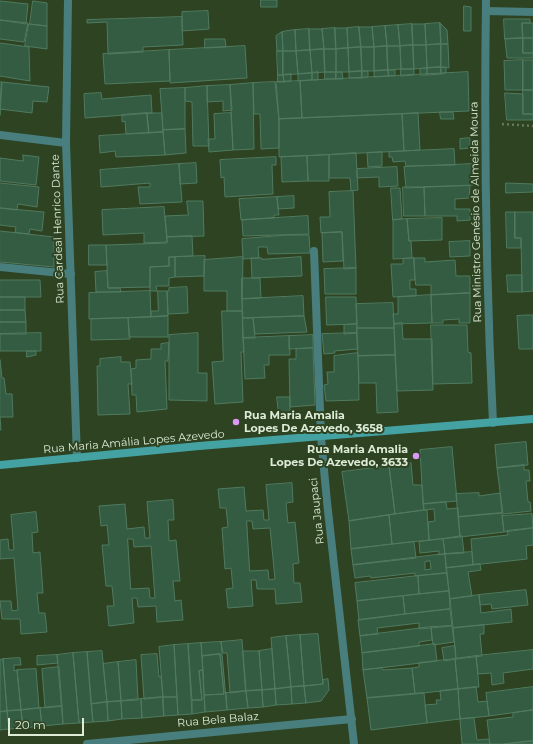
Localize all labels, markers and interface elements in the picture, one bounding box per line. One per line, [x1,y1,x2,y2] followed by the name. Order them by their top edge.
[467,101,485,323] street label: Rua Ministro Genésio de Almeida Moura
[49,154,67,304] street label: Rua Cardeal Henrico Dante
[244,409,383,435] place label: Rua Maria Amalia Lopes De Azevedo, 3658
[231,417,241,427] marker: Rua Maria Amalia Lopes De Azevedo, 3658
[43,427,225,457] street label: Rua Maria Amália Lopes Azevedo
[270,443,408,469] place label: Rua Maria Amalia Lopes De Azevedo, 3633
[411,451,421,461] marker: Rua Maria Amalia Lopes De Azevedo, 3633
[307,477,327,545] street label: Rua Jaupaci
[10,710,86,736] scale bar
[177,710,259,730] street label: Rua Bela Balaz
[15,717,46,732] text: 20 m

